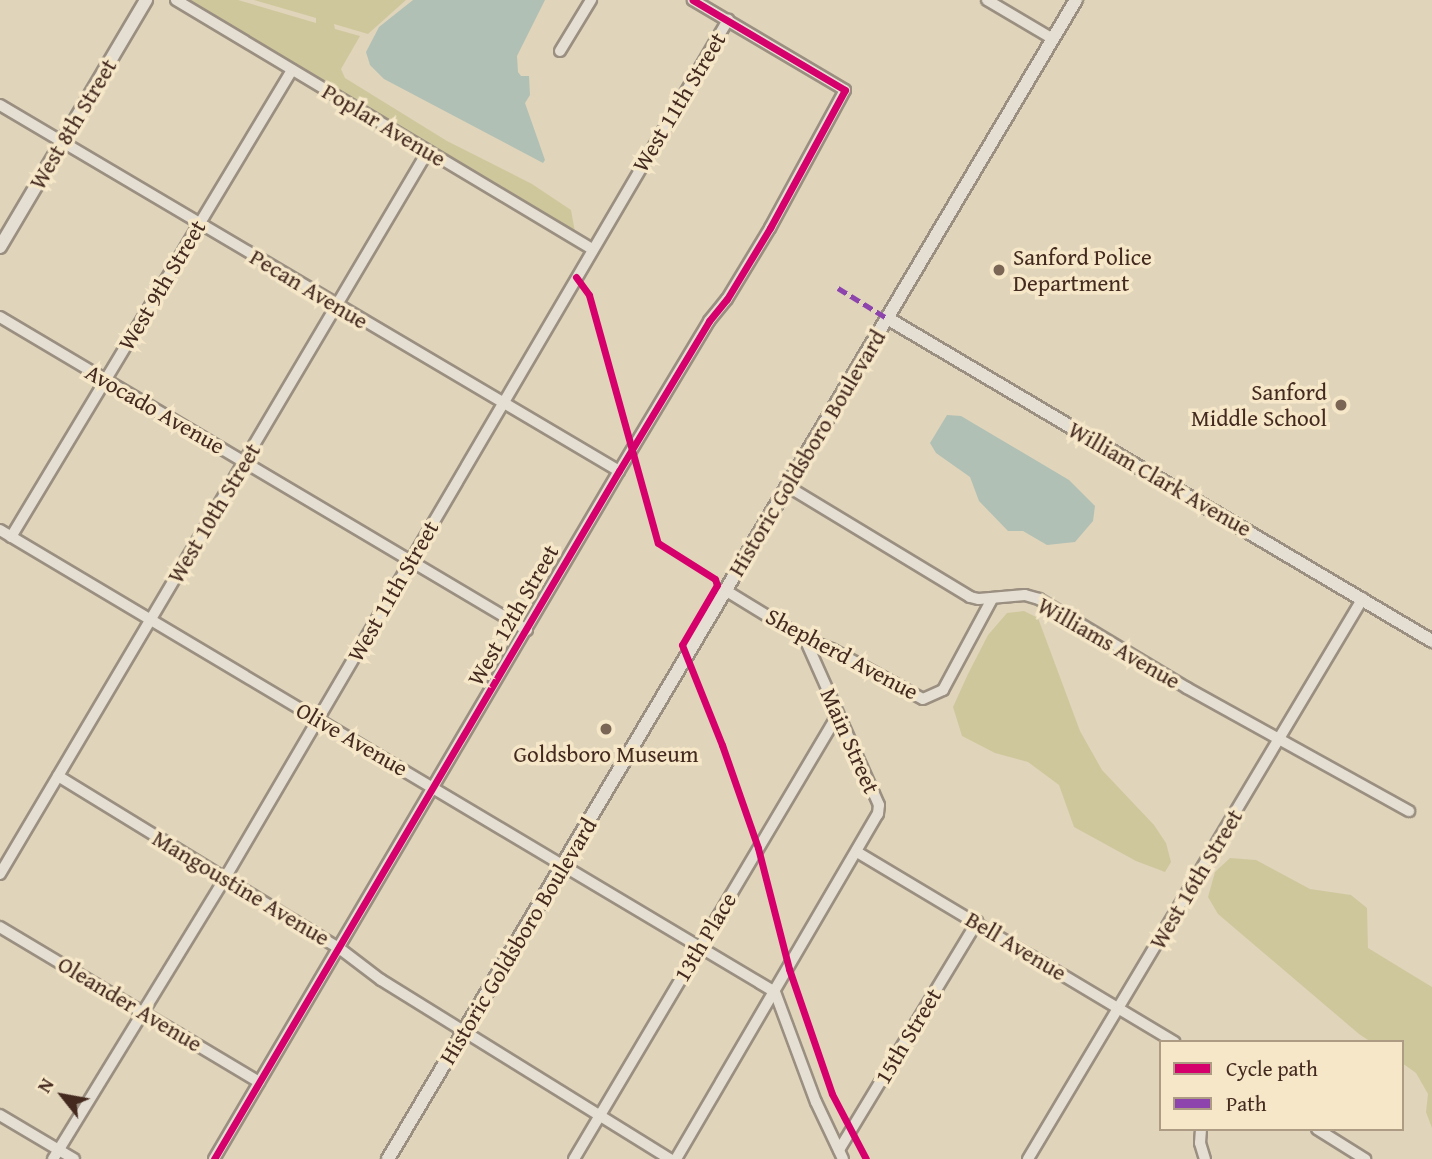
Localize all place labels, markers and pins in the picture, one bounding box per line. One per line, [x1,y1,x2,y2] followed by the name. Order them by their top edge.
[1013,243,1152,297] place label: Sanford Police Department
[991,262,1007,278] marker: Sanford Police Department
[1191,378,1327,432] place label: Sanford Middle School
[1333,397,1349,413] marker: Sanford Middle School
[598,721,614,737] marker: Goldsboro Museum
[513,740,699,768] place label: Goldsboro Museum

